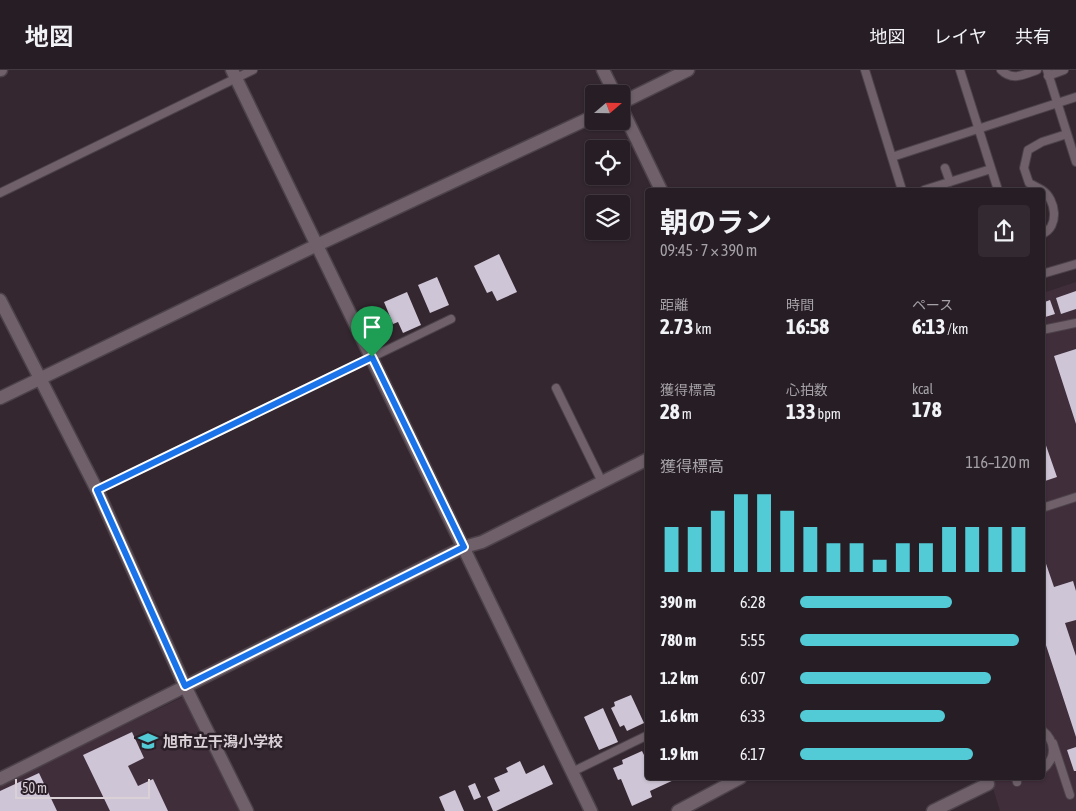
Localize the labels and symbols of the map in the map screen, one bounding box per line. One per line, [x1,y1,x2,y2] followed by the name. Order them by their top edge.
[585,85,630,130] north arrow
[351,306,393,357] pin
[137,730,159,752] school or university icon: 旭市立干潟小学校
[163,733,283,750] place label: 旭市立干潟小学校
[15,776,150,799] scale bar

